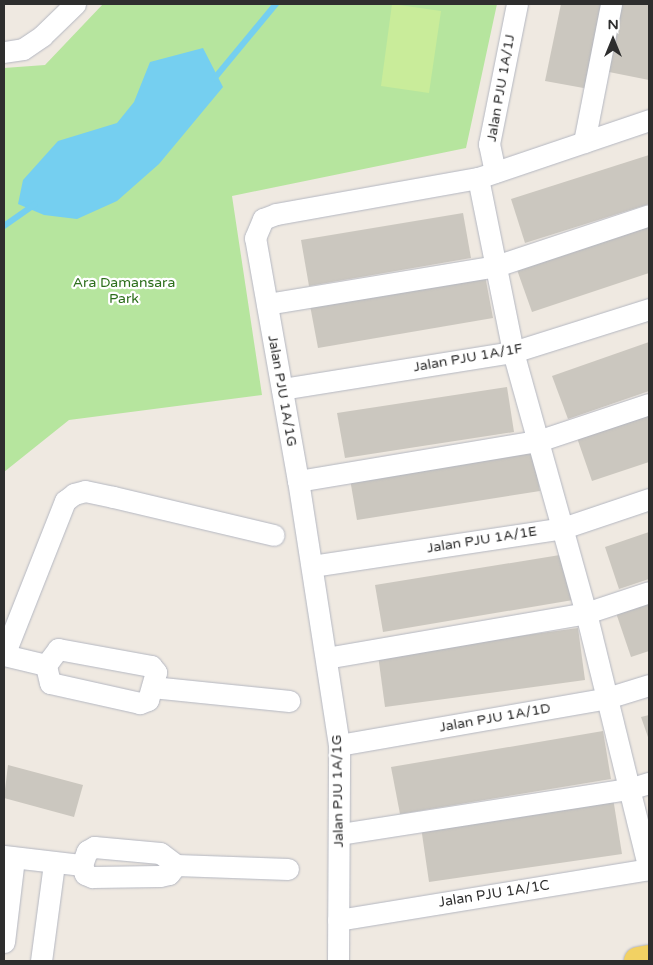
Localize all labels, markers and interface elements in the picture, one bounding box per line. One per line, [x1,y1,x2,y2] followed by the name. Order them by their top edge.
[588,15,638,65] north arrow
[607,16,619,33] text: N
[483,33,519,143] street label: Jalan PJU 1A/1J
[73,275,175,308] park label: Ara Damansara Park
[264,334,300,448] street label: Jalan PJU 1A/1G
[412,340,524,376] street label: Jalan PJU 1A/1F
[426,523,538,557] street label: Jalan PJU 1A/1E
[438,700,552,736] street label: Jalan PJU 1A/1D
[329,734,347,848] street label: Jalan PJU 1A/1G
[437,877,551,911] street label: Jalan PJU 1A/1C

